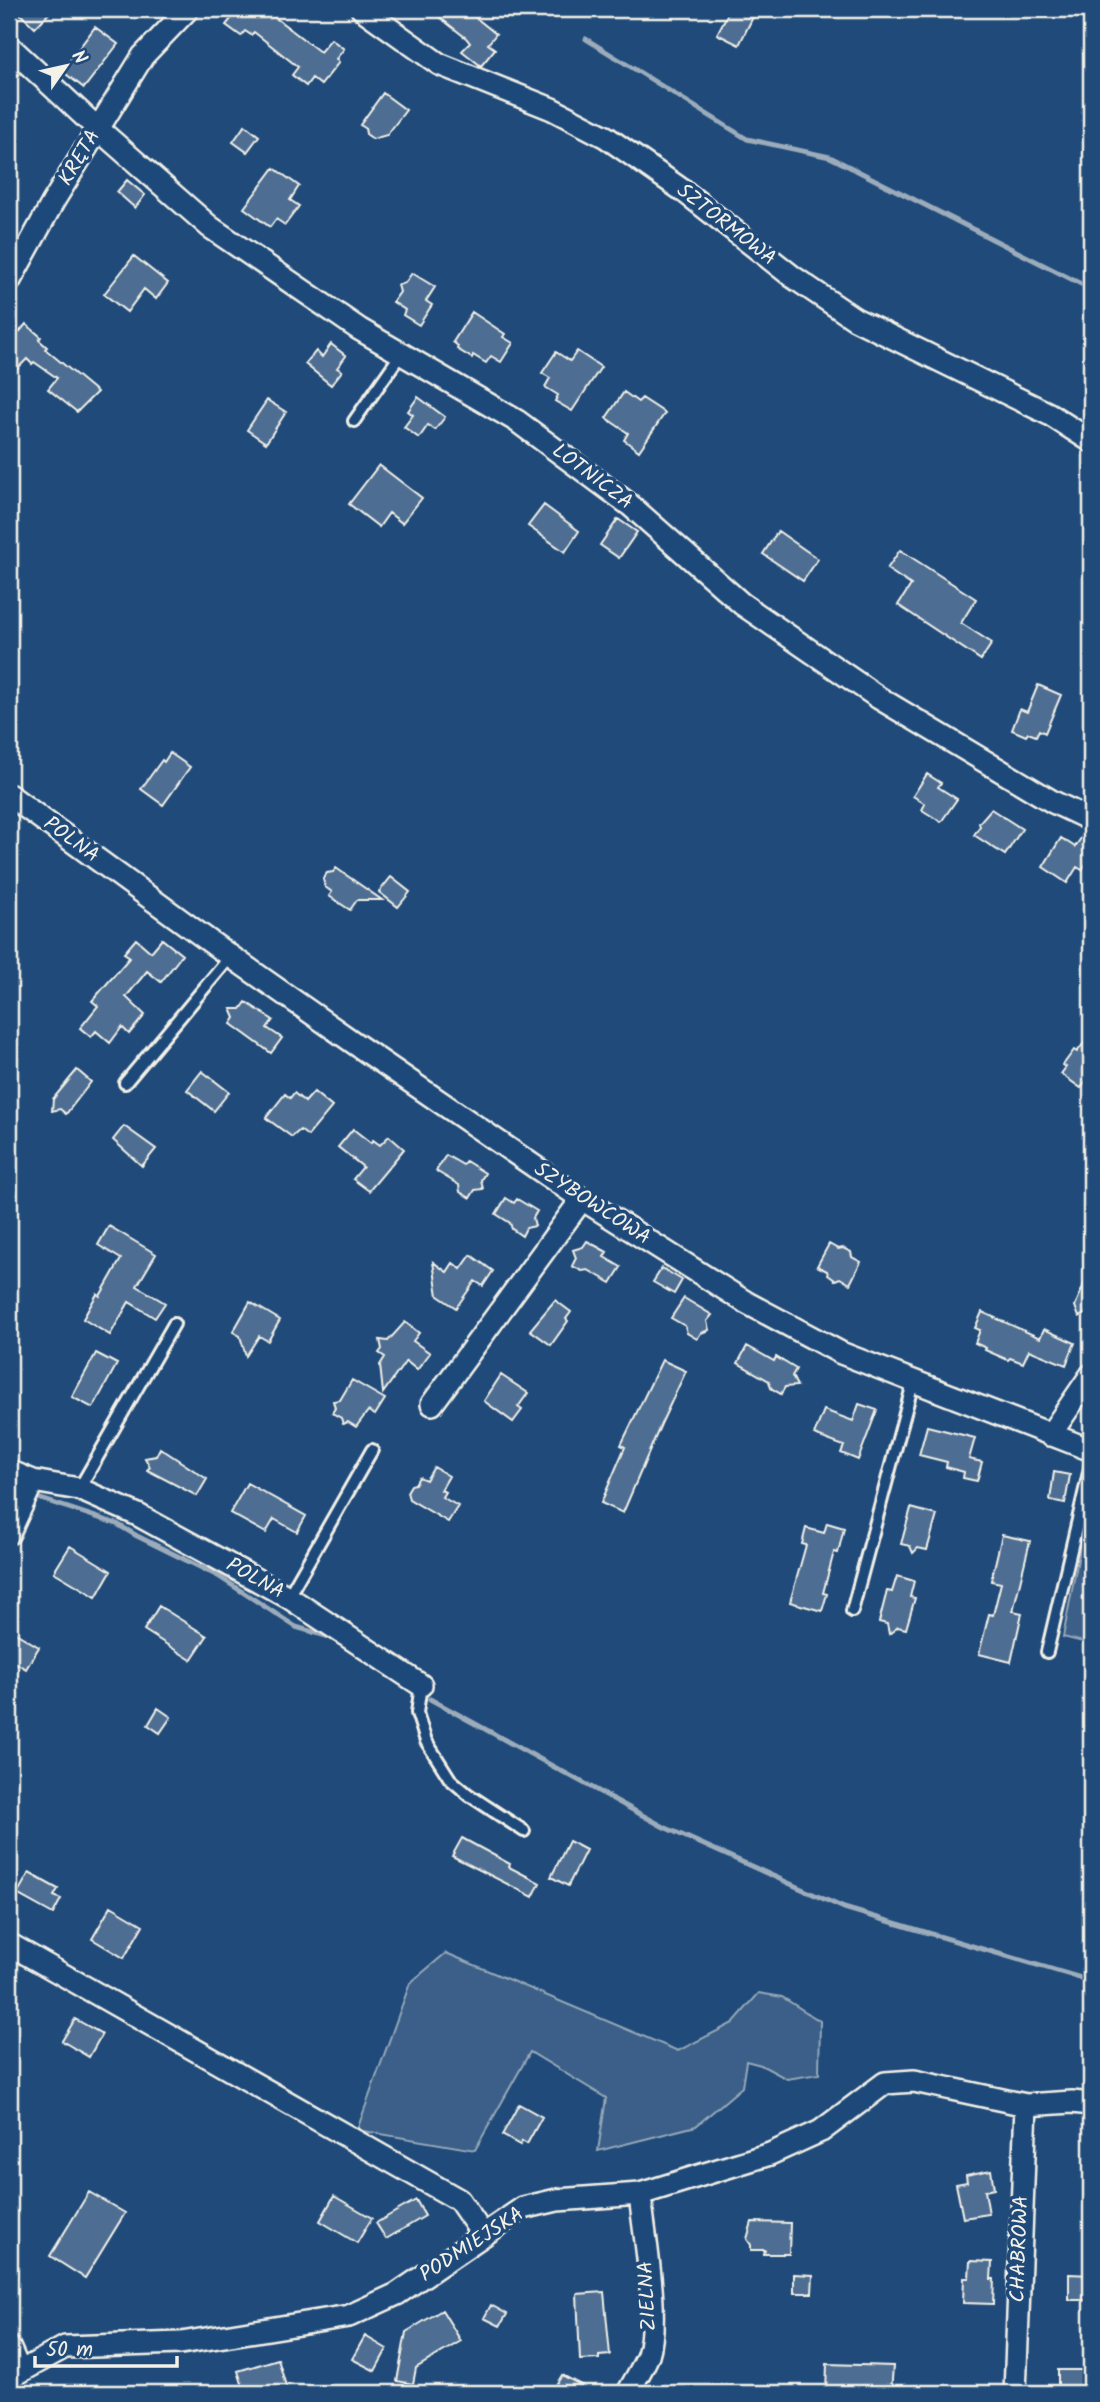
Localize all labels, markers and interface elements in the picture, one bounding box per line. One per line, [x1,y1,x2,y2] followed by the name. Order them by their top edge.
[32,32,102,102] north arrow
[63,44,94,71] text: N
[50,123,110,193] street label: KRĘTA
[669,175,783,275] street label: SZTORMOWA
[544,435,640,519] street label: LOTNICZA
[36,808,106,872] street label: POLNA
[527,1154,657,1254] street label: SZYBOWCOWA
[220,1549,290,1609] street label: POLNA
[1002,2195,1038,2303] street label: CHABROWA
[413,2199,531,2291] street label: PODMIEJSKA
[630,2260,666,2332] street label: ZIELNA
[35,2325,177,2369] scale bar
[46,2334,93,2367] text: 50 m

